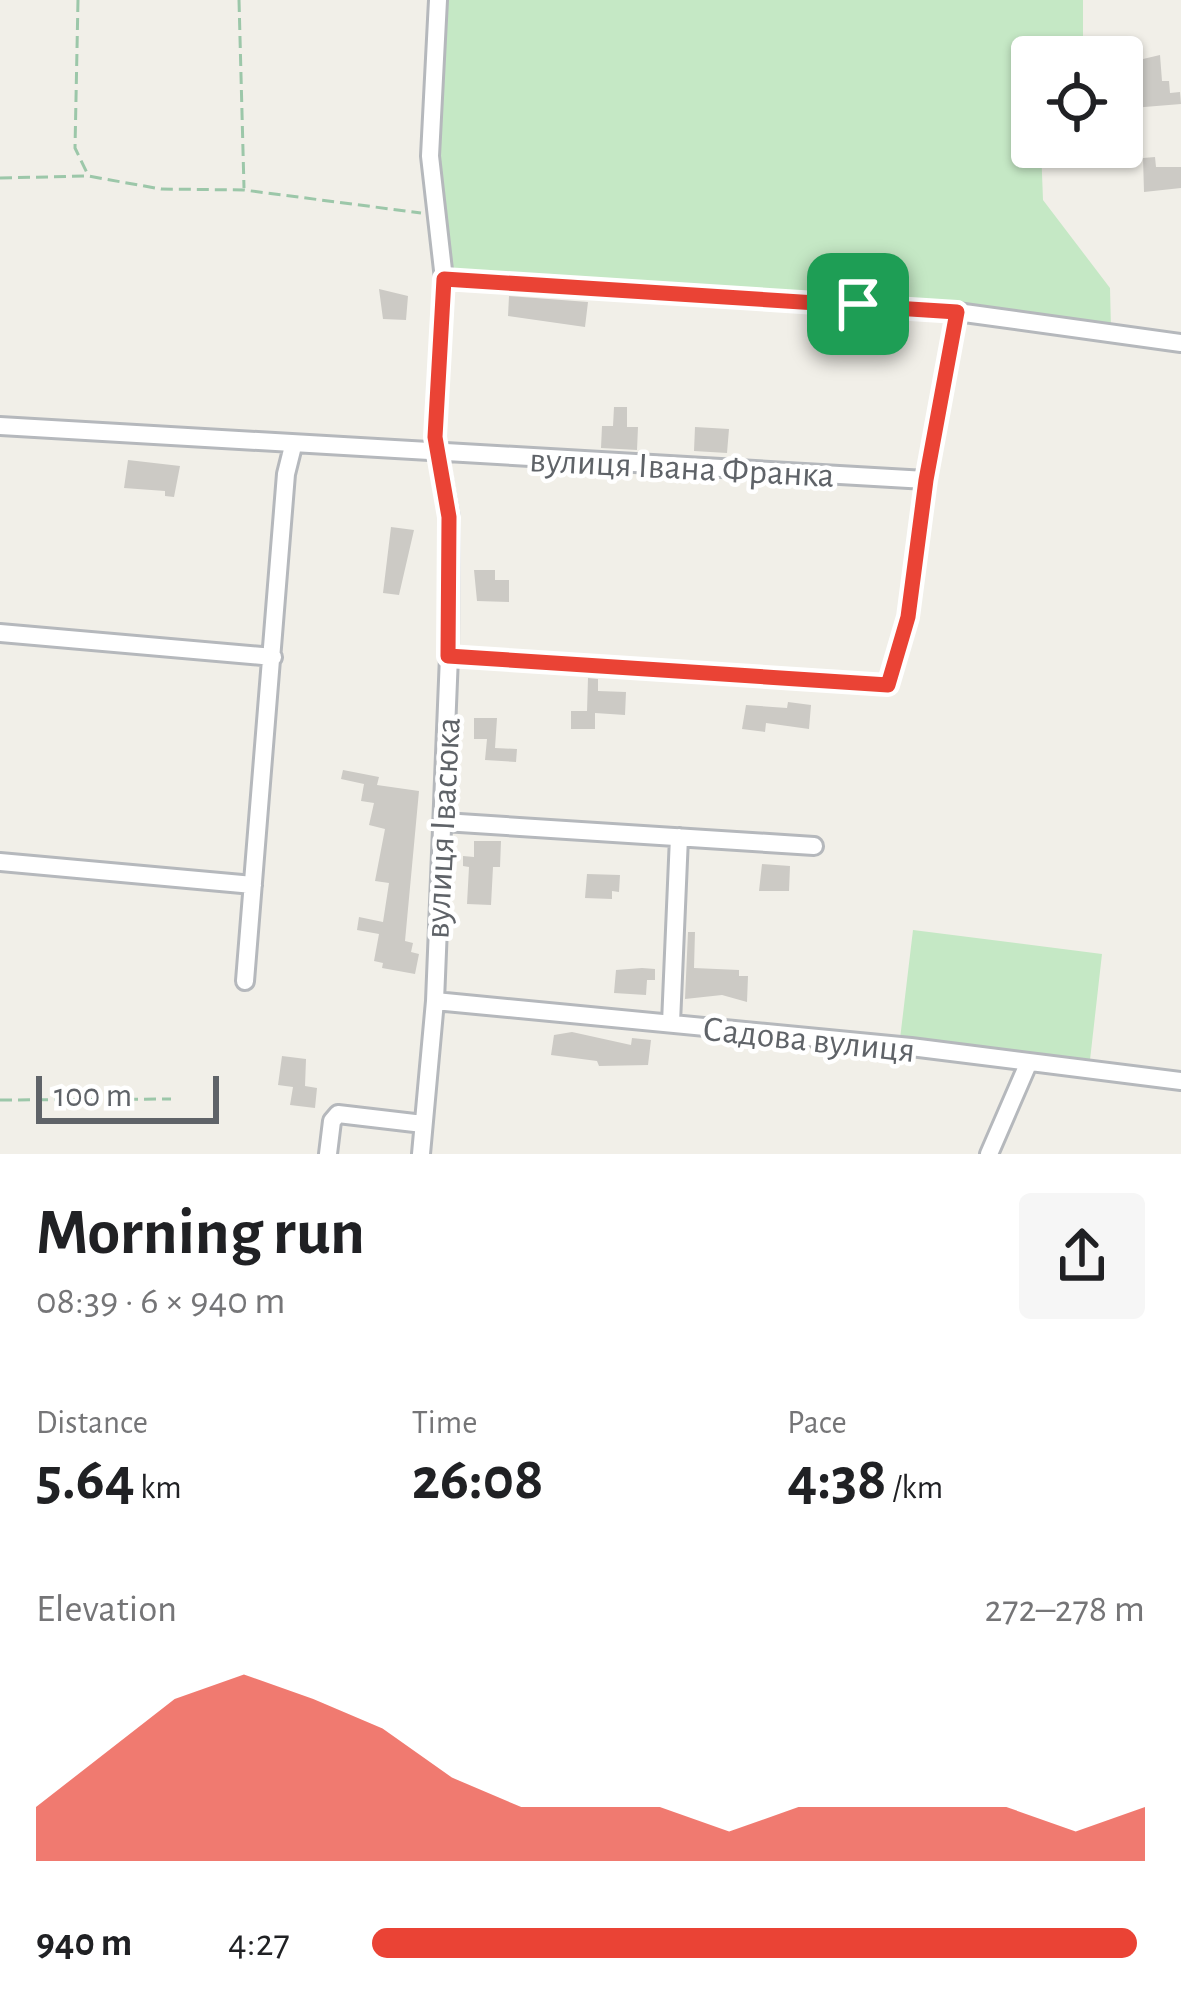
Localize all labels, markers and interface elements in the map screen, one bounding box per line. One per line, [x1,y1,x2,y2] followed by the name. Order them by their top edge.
[1011,36,1143,168] map controls
[1011,36,1143,168] button: locate
[807,253,909,355] pin
[825,271,891,337] icon: arrive
[528,442,835,494] street label: вулиця Івана Франка
[419,716,467,940] street label: вулиця Івасюка
[701,1011,917,1069] street label: Садова вулиця
[36,1070,219,1123] scale bar
[54,1080,132,1113] text: 100 m
[1019,1193,1145,1319] button: share
[36,1200,365,1266] text: Morning run
[36,1282,285,1321] text: 08:39 · 6 × 940 m
[36,1407,148,1440] text: Distance
[412,1407,477,1440] text: Time
[787,1407,847,1440] text: Pace
[36,1450,135,1510] text: 5.64
[412,1450,543,1510] text: 26:08
[787,1450,887,1510] text: 4:38
[135,1472,182,1505] text: km
[887,1472,943,1505] text: /km
[36,1590,177,1629] text: Elevation
[985,1590,1145,1629] text: 272–278 m
[36,1924,132,1963] text: 940 m
[228,1924,290,1963] text: 4:27

